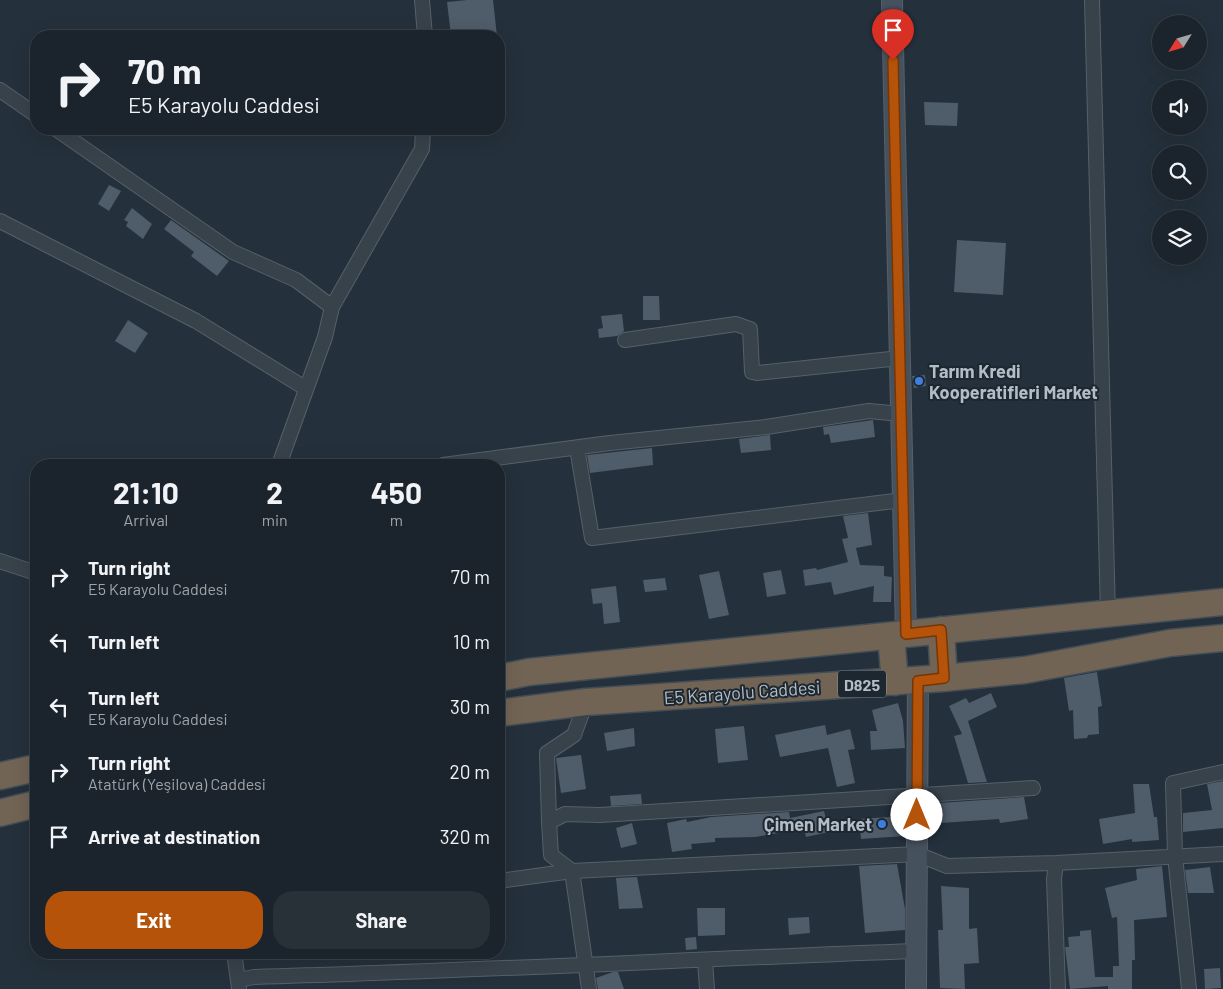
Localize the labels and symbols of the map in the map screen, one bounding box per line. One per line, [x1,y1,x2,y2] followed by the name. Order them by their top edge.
[872,9,914,60] pin
[1152,15,1208,70] north arrow
[929,360,1098,403] place label: Tarım Kredi Kooperatifleri Market
[913,375,925,387] marker: Tarım Kredi Kooperatifleri Market
[838,671,886,698] road number: D825
[663,676,821,708] street label: E5 Karayolu Caddesi
[890,788,942,840] position arrow
[764,813,872,835] place label: Çimen Market
[876,818,888,830] marker: Çimen Market

